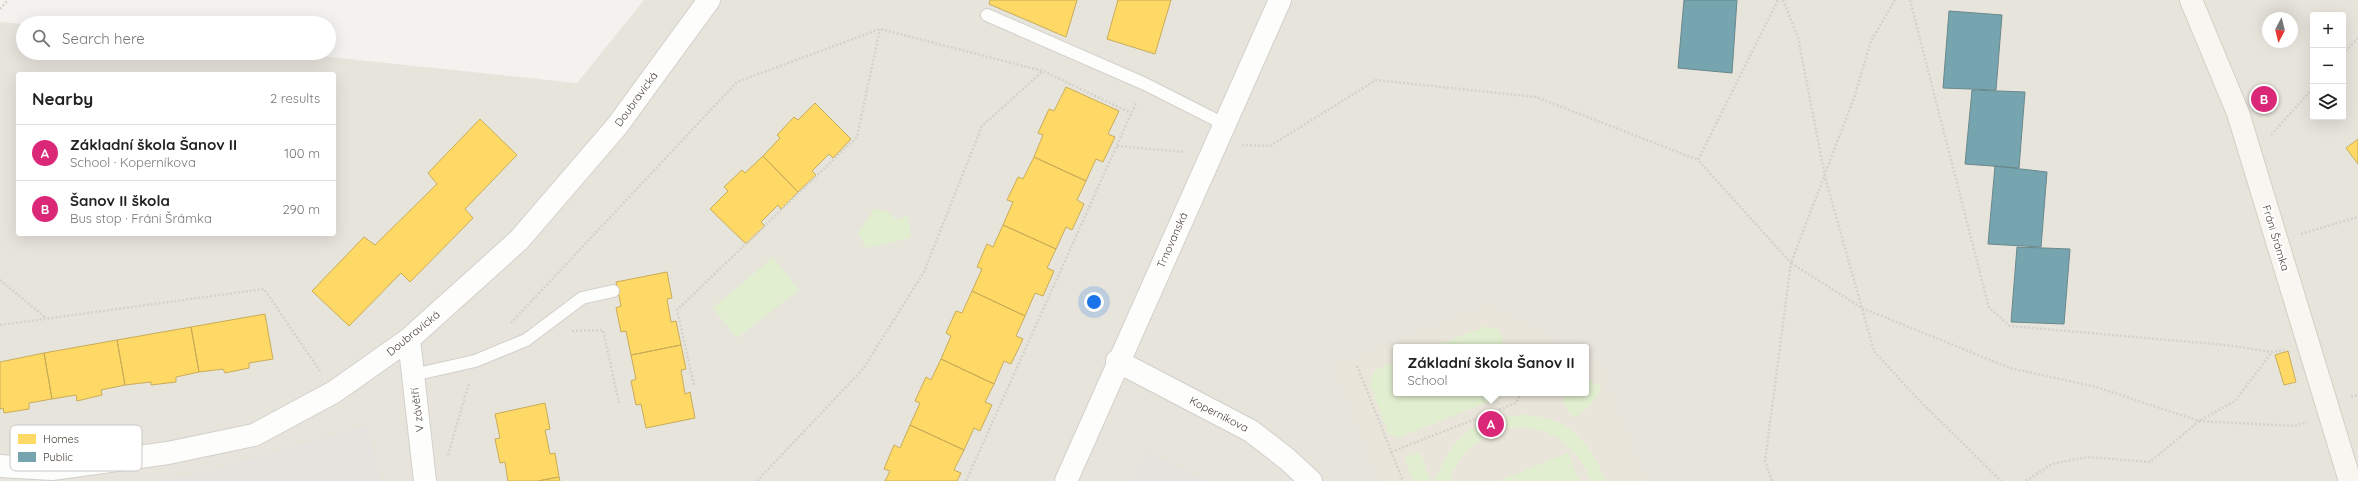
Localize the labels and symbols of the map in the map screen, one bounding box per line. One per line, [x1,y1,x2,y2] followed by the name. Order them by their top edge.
[2262,12,2298,48] north arrow
[611,69,661,129] street label: Doubravická
[2251,84,2277,114] pin: B
[2259,203,2293,273] street label: Fráni Šrámka
[1153,210,1191,270] street label: Trnovanská
[1084,292,1104,312] your location
[383,307,443,359] street label: Doubravická
[407,386,427,433] street label: V závětří
[1187,393,1251,435] street label: Koperníkova
[1478,409,1504,439] pin: A
[10,425,142,471] legend
[43,432,79,446] text: Homes
[43,450,73,464] text: Public

